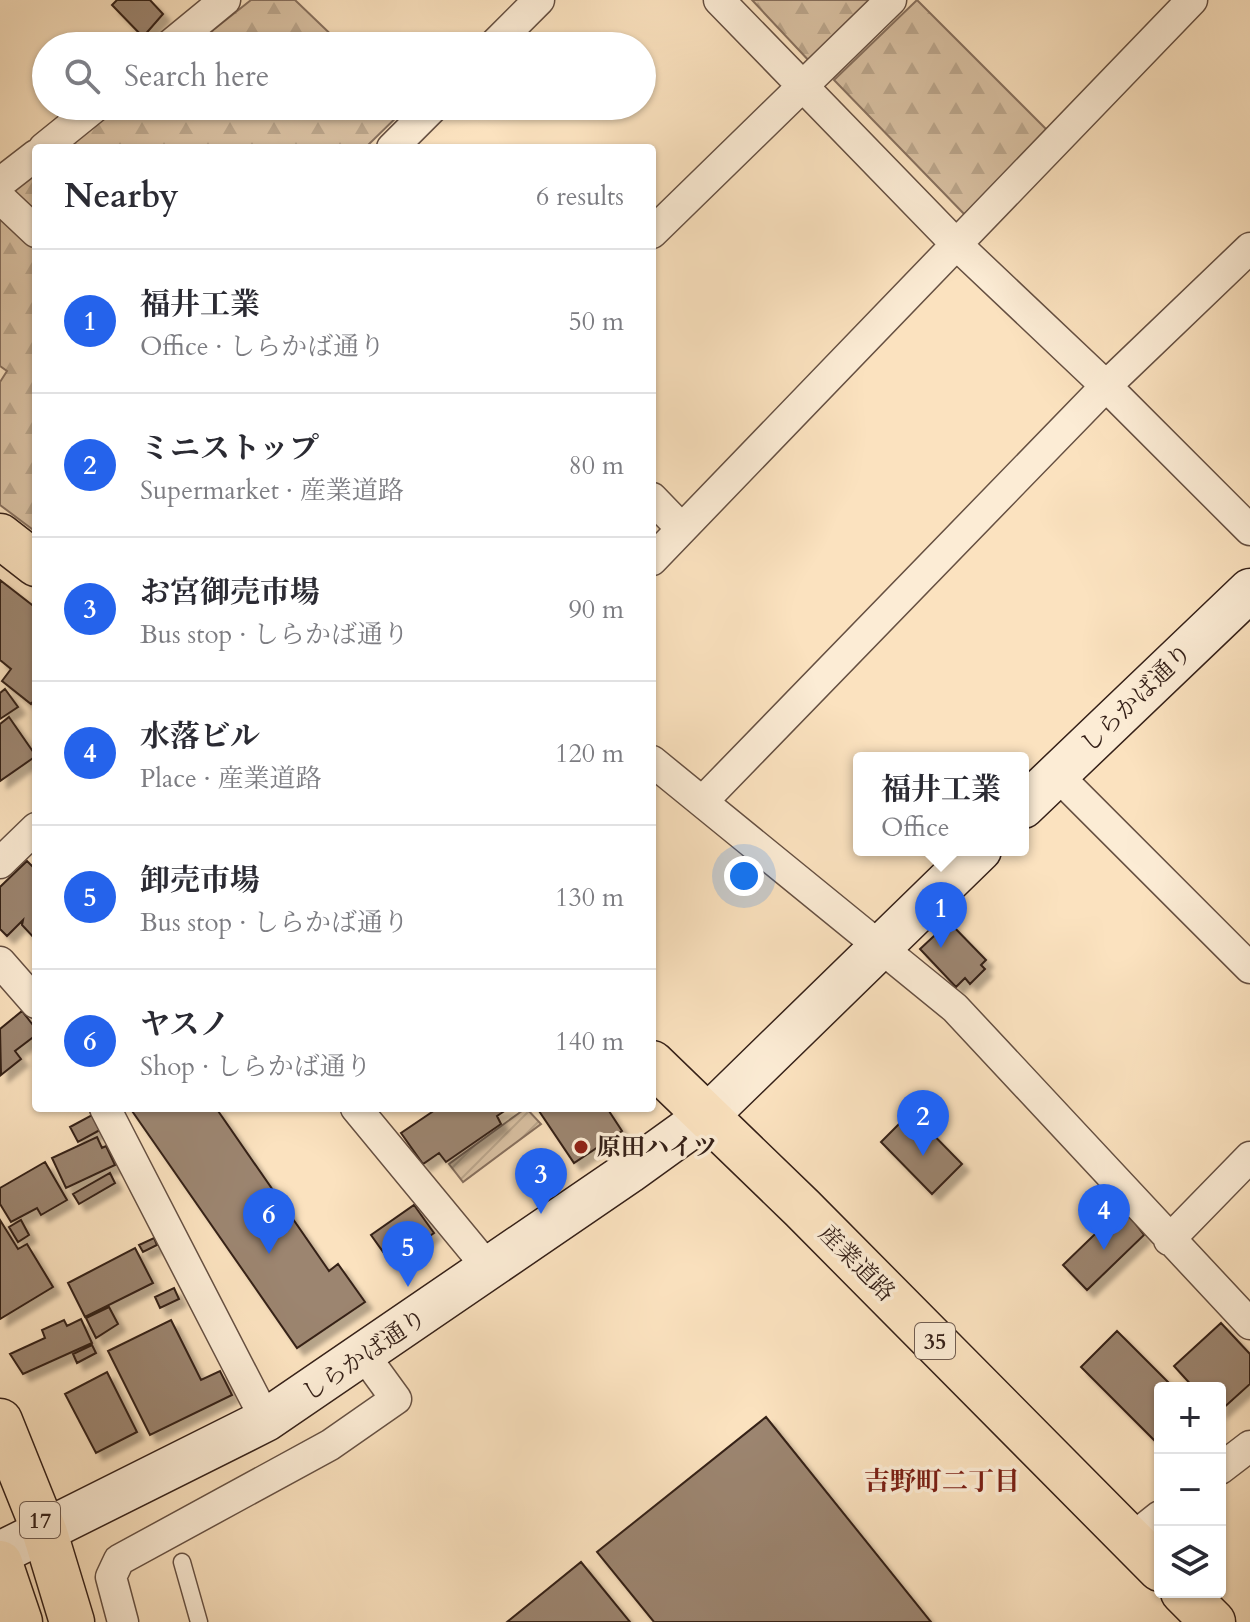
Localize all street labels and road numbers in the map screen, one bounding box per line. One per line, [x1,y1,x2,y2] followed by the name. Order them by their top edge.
[1073,636,1200,760] street label: しらかば通り
[811,1218,902,1309] street label: 産業道路
[295,1301,433,1409] street label: しらかば通り
[915,1323,955,1359] road number: 35
[20,1502,60,1538] road number: 17

